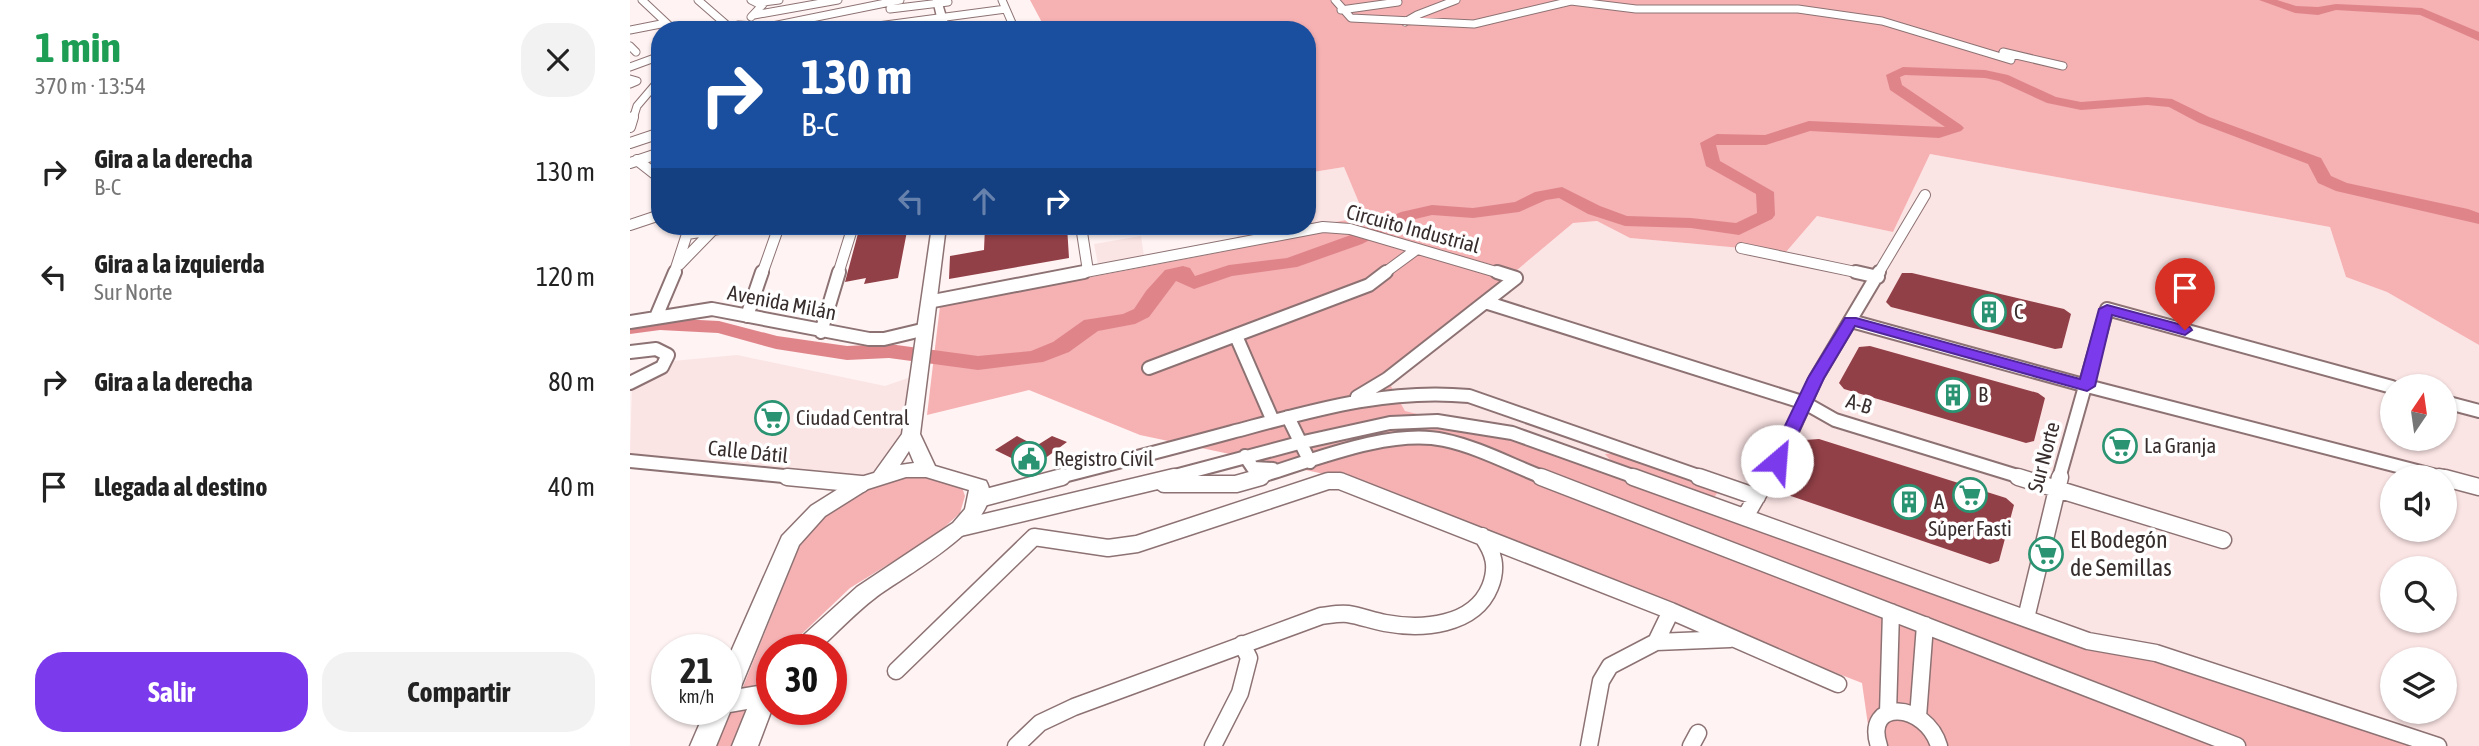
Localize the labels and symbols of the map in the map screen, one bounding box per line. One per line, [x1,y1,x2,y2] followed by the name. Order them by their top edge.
[1344,199,1483,257] street label: Circuito Industrial
[2155,258,2215,330] pin
[726,280,839,324] street label: Avenida Milán
[1970,293,2008,331] building icon: C
[2014,299,2024,323] place label: C
[2380,374,2457,452] north arrow
[1934,376,1972,414] building icon: B
[1978,382,1988,406] place label: B
[1844,388,1875,418] street label: A-B
[753,399,791,437] supermarket icon: Ciudad Central
[796,405,910,429] place label: Ciudad Central
[2022,419,2064,494] street label: Sur Norte
[1740,424,1814,498] position arrow
[2101,427,2139,465] supermarket icon: La Granja
[2144,433,2216,457] place label: La Granja
[707,435,790,467] street label: Calle Dátil
[1010,440,1048,478] public building icon: Registro Civil
[1054,446,1154,470] place label: Registro Civil
[1951,476,1989,514] supermarket icon: Súper Fasti
[1890,483,1928,521] building icon: A
[1934,489,1945,513] place label: A
[1928,516,2012,540] place label: Súper Fasti
[2070,526,2172,581] place label: El Bodegón de Semillas
[2027,535,2065,573] supermarket icon: El Bodegón de Semillas
[756,634,847,725] speed limit sign: 30

